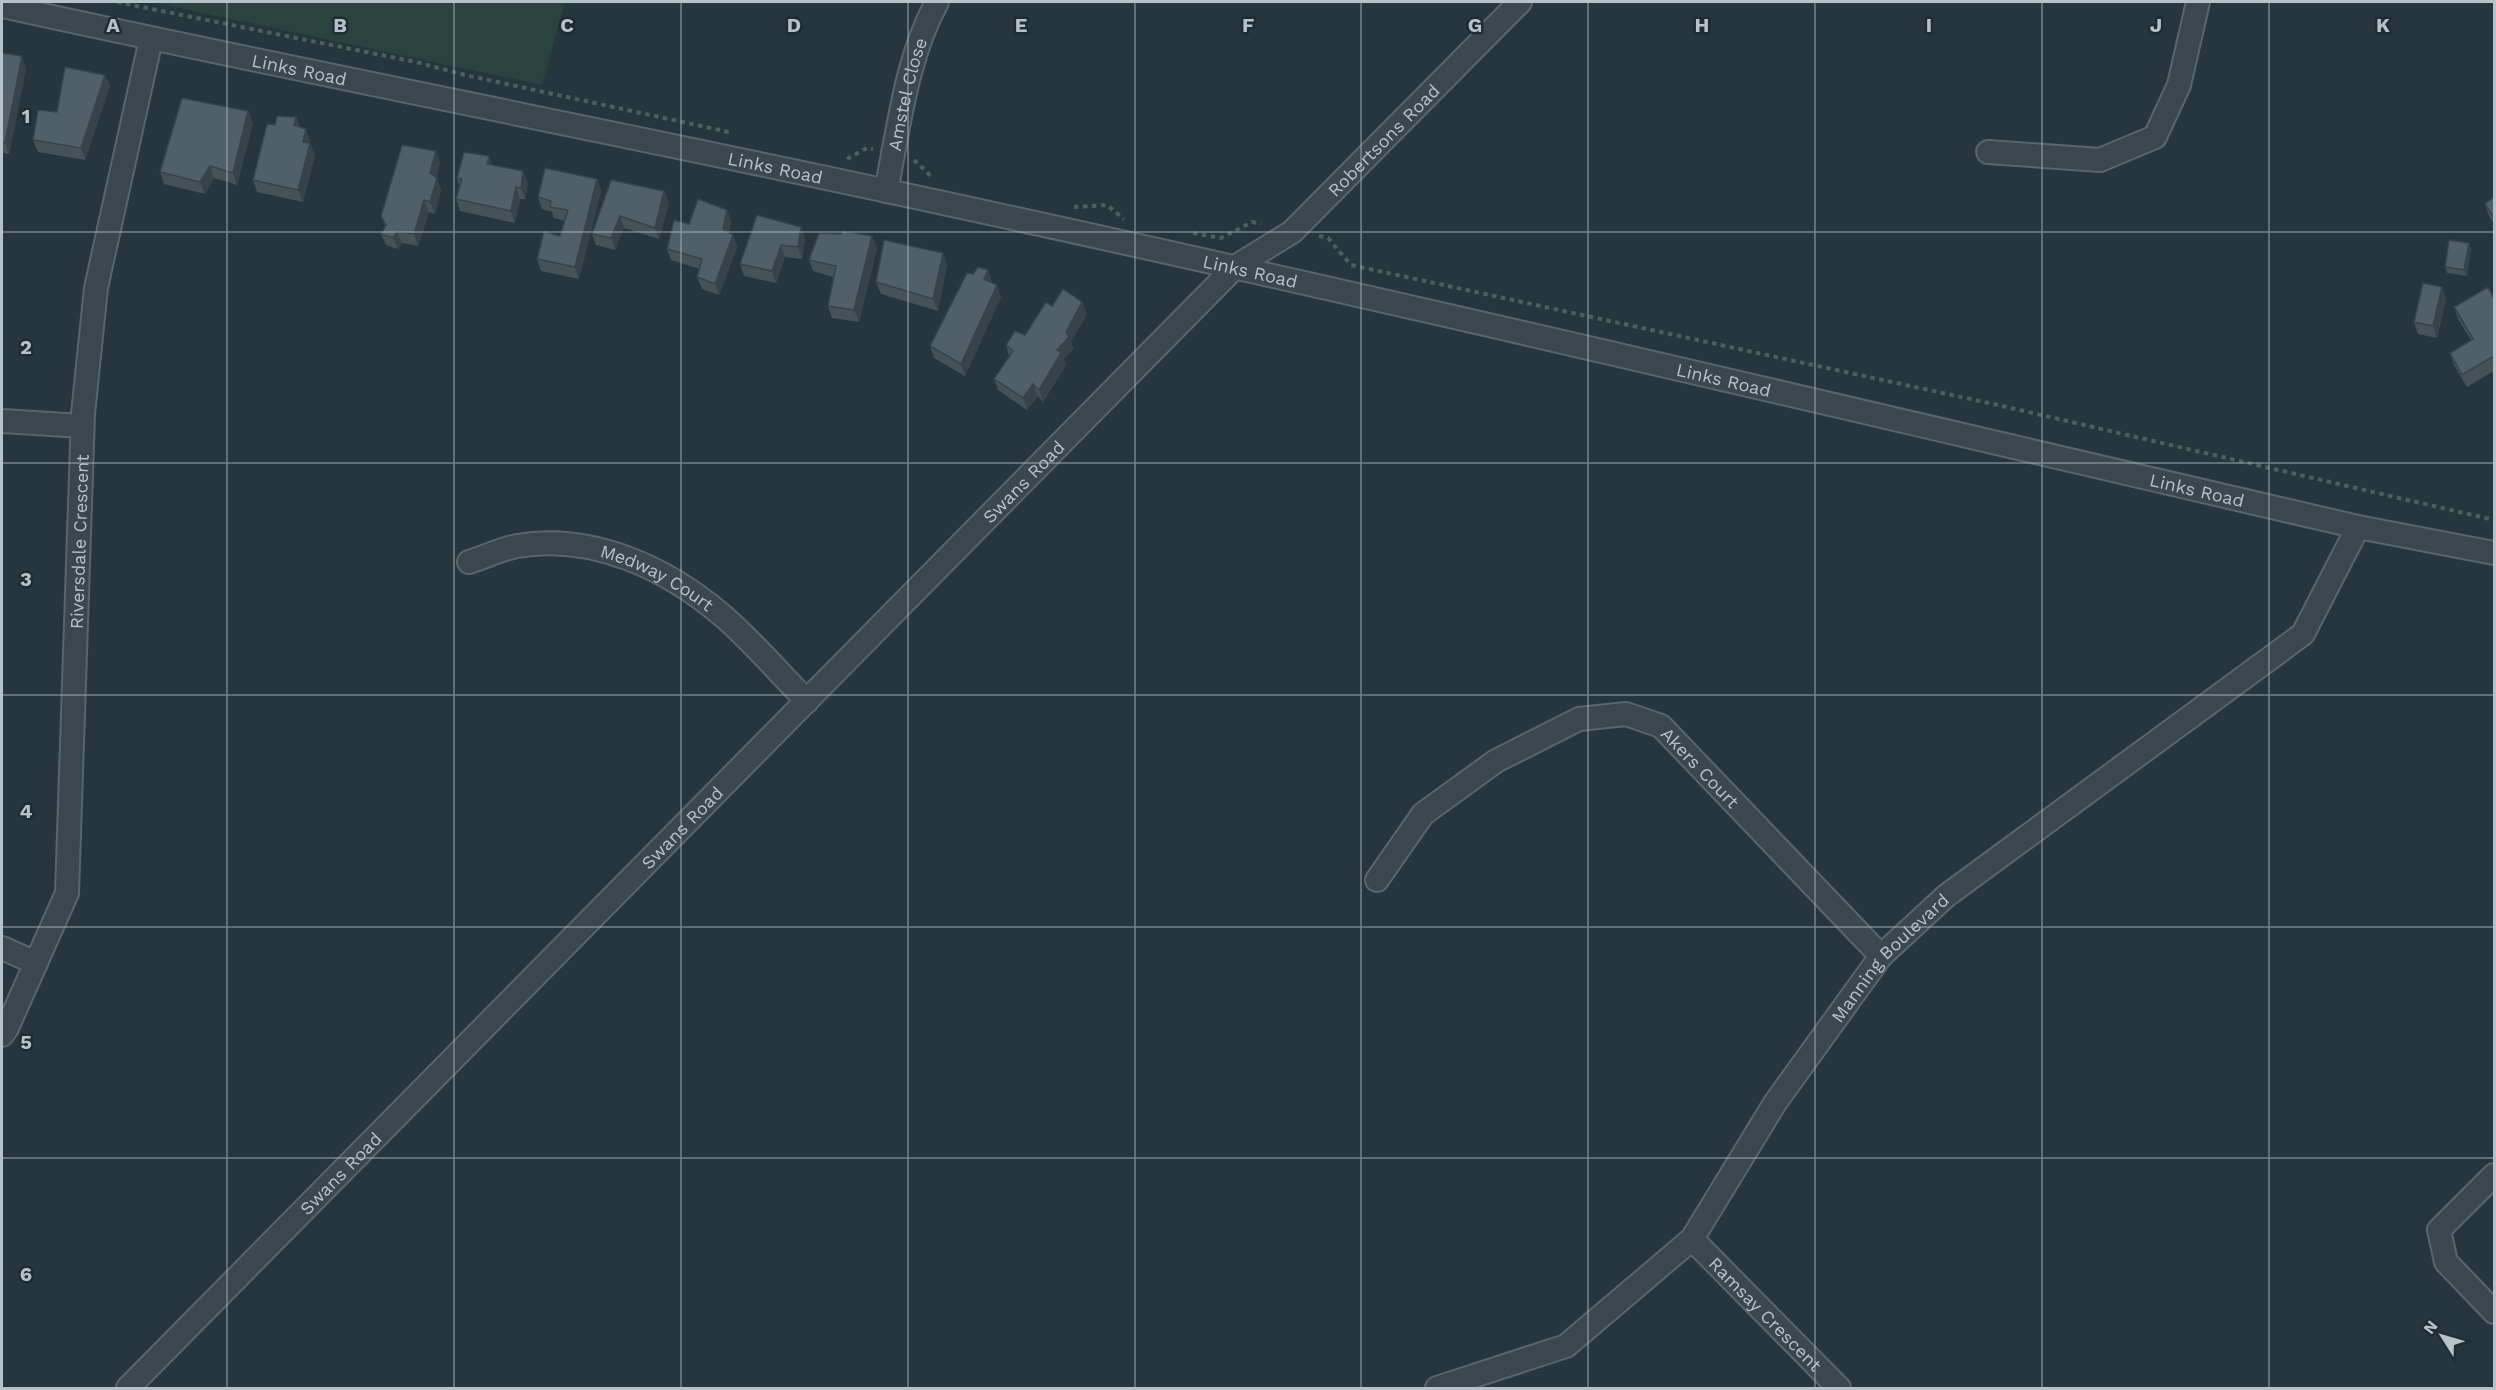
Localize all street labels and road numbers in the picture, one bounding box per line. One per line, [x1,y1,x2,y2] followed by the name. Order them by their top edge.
[883,35,931,153] street label: Amstel Close
[250,49,349,89] street label: Links Road
[1323,79,1443,200] street label: Robertsons Road
[726,147,825,187] street label: Links Road
[1201,250,1300,292] street label: Links Road
[1675,358,1773,400] street label: Links Road
[978,436,1068,527] street label: Swans Road
[65,453,92,629] street label: Riversdale Crescent
[2148,469,2246,511] street label: Links Road
[598,540,718,615] street label: Medway Court
[1657,723,1744,812] street label: Akers Court
[636,782,727,873] street label: Swans Road
[1826,889,1953,1026] street label: Manning Boulevard
[295,1128,385,1219] street label: Swans Road
[1705,1252,1827,1376] street label: Ramsay Crescent

